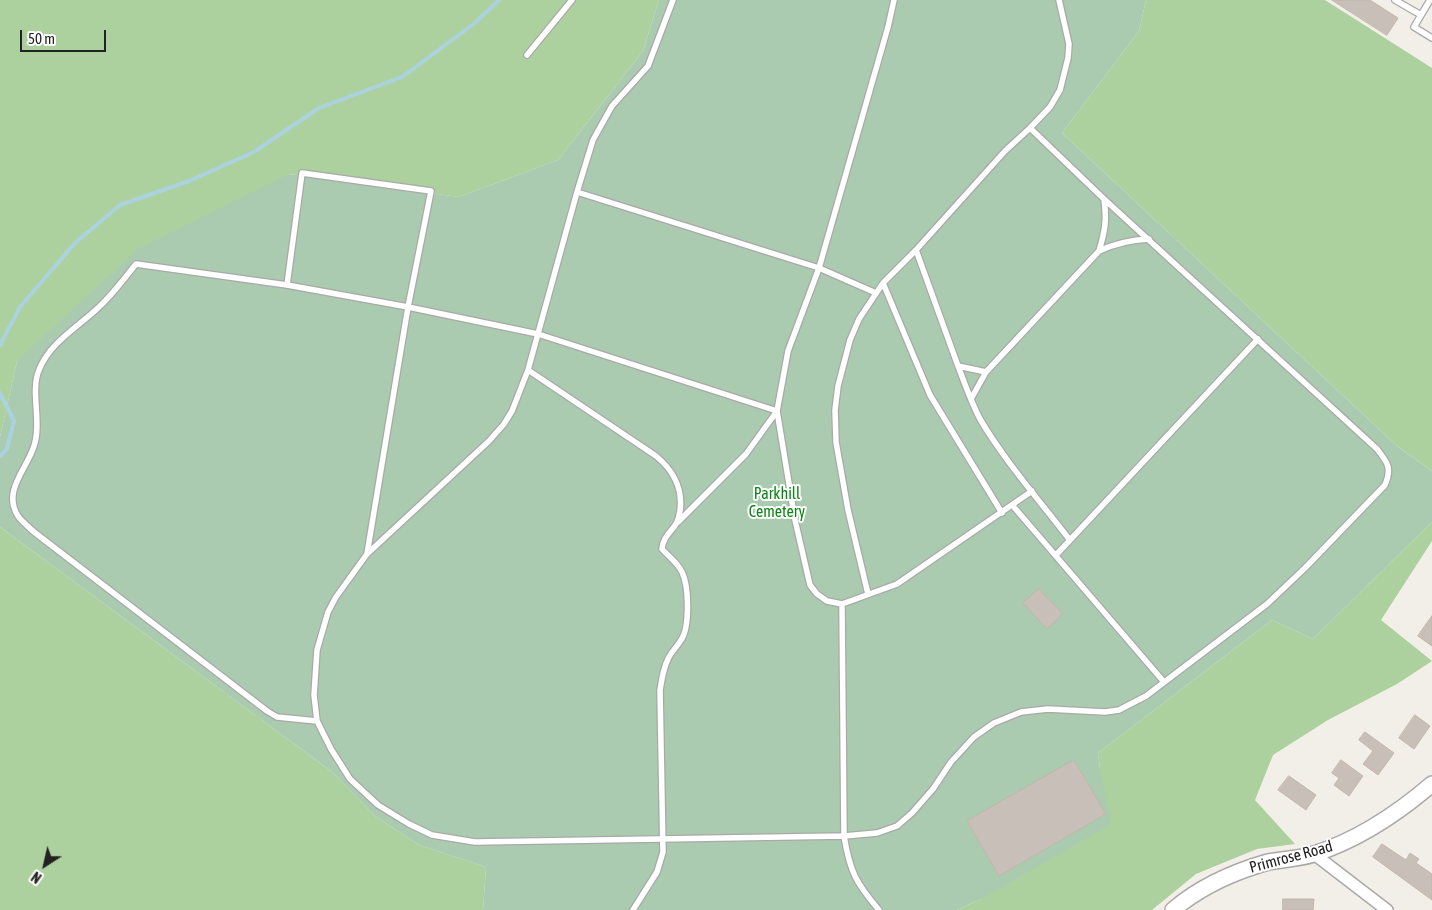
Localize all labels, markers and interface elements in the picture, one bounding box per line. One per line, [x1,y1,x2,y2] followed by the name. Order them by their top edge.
[22,20,109,52] scale bar
[28,30,55,47] text: 50 m
[749,484,805,522] park label: Parkhill Cemetery
[1247,837,1335,877] street label: Primrose Road
[20,840,70,890] north arrow
[28,868,44,886] text: N

